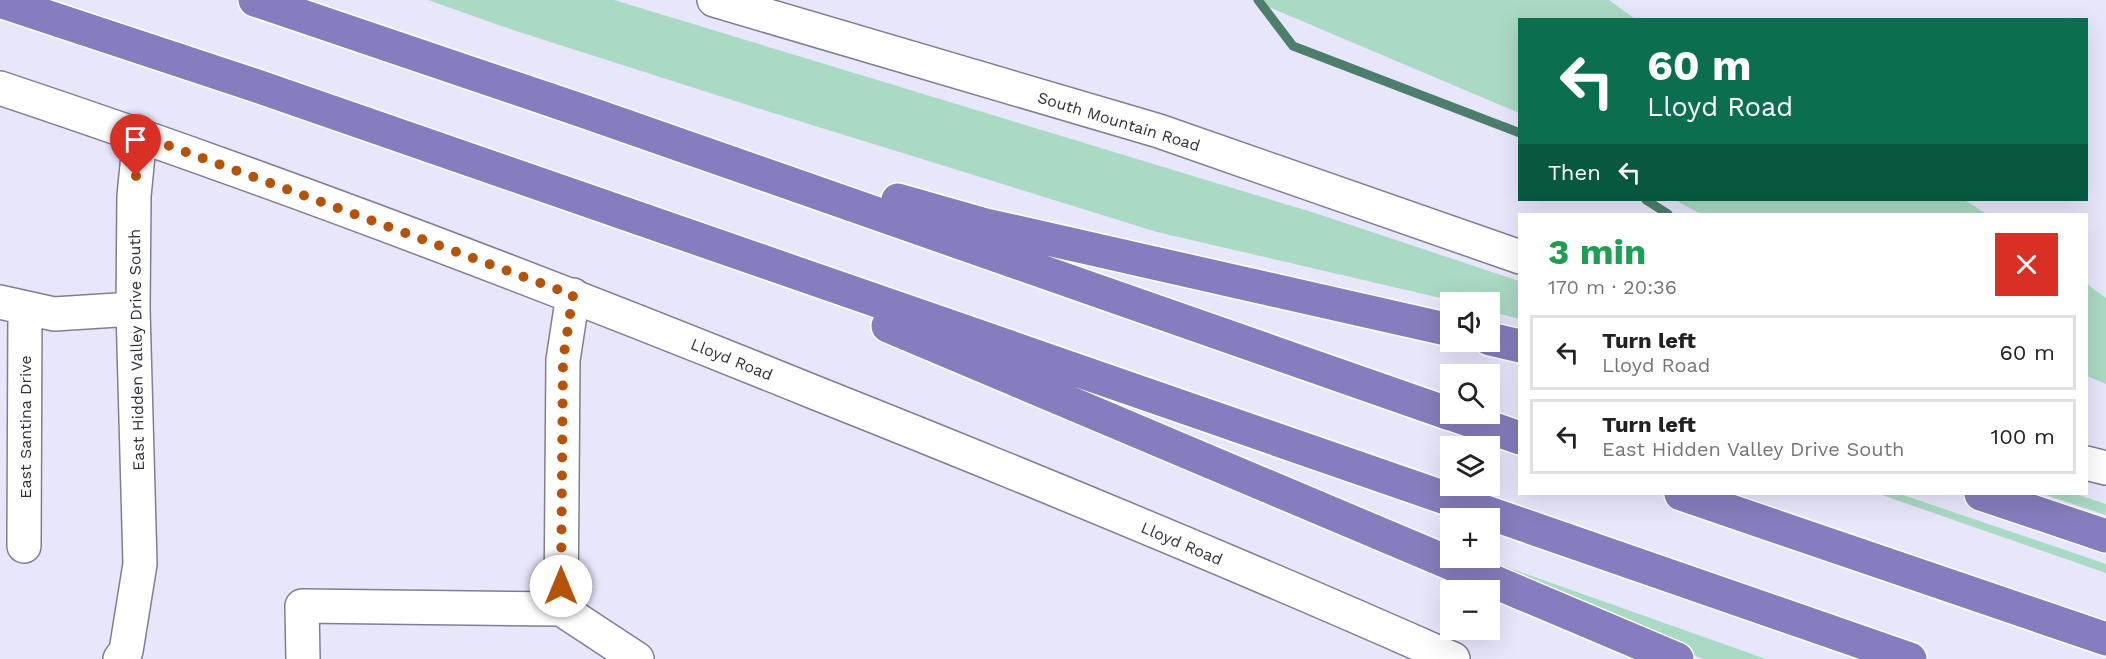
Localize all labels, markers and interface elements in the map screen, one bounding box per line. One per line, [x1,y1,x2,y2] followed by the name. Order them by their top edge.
[1647,41,1751,90] text: 60 m
[1548,42,1626,120] icon: left
[1035,88,1202,155] street label: South Mountain Road
[1647,91,1793,123] text: Lloyd Road
[110,114,161,176] pin
[119,123,152,156] icon: arrive
[1613,156,1646,189] icon: left
[1548,160,1601,185] text: Then
[125,229,148,471] street label: East Hidden Valley Drive South
[1548,231,1646,273] text: 3 min
[1995,233,2058,296] button: close
[1548,275,1677,299] text: 170 m · 20:36
[1440,292,1500,640] map controls
[1440,292,1500,352] button: sound
[1602,328,1696,353] text: Turn left
[688,334,776,384] street label: Lloyd Road
[1551,336,1584,369] icon: left
[1999,340,2055,365] text: 60 m
[1602,353,1710,377] text: Lloyd Road
[16,355,35,499] street label: East Santina Drive
[1440,364,1500,424] button: search
[1602,412,1696,437] text: Turn left
[1551,420,1584,453] icon: left
[1991,424,2055,449] text: 100 m
[1440,436,1500,496] button: layers
[1602,437,1904,461] text: East Hidden Valley Drive South
[1440,508,1500,568] button: +
[1138,518,1225,569] street label: Lloyd Road
[529,554,593,618] position arrow
[1440,580,1500,640] button: −

